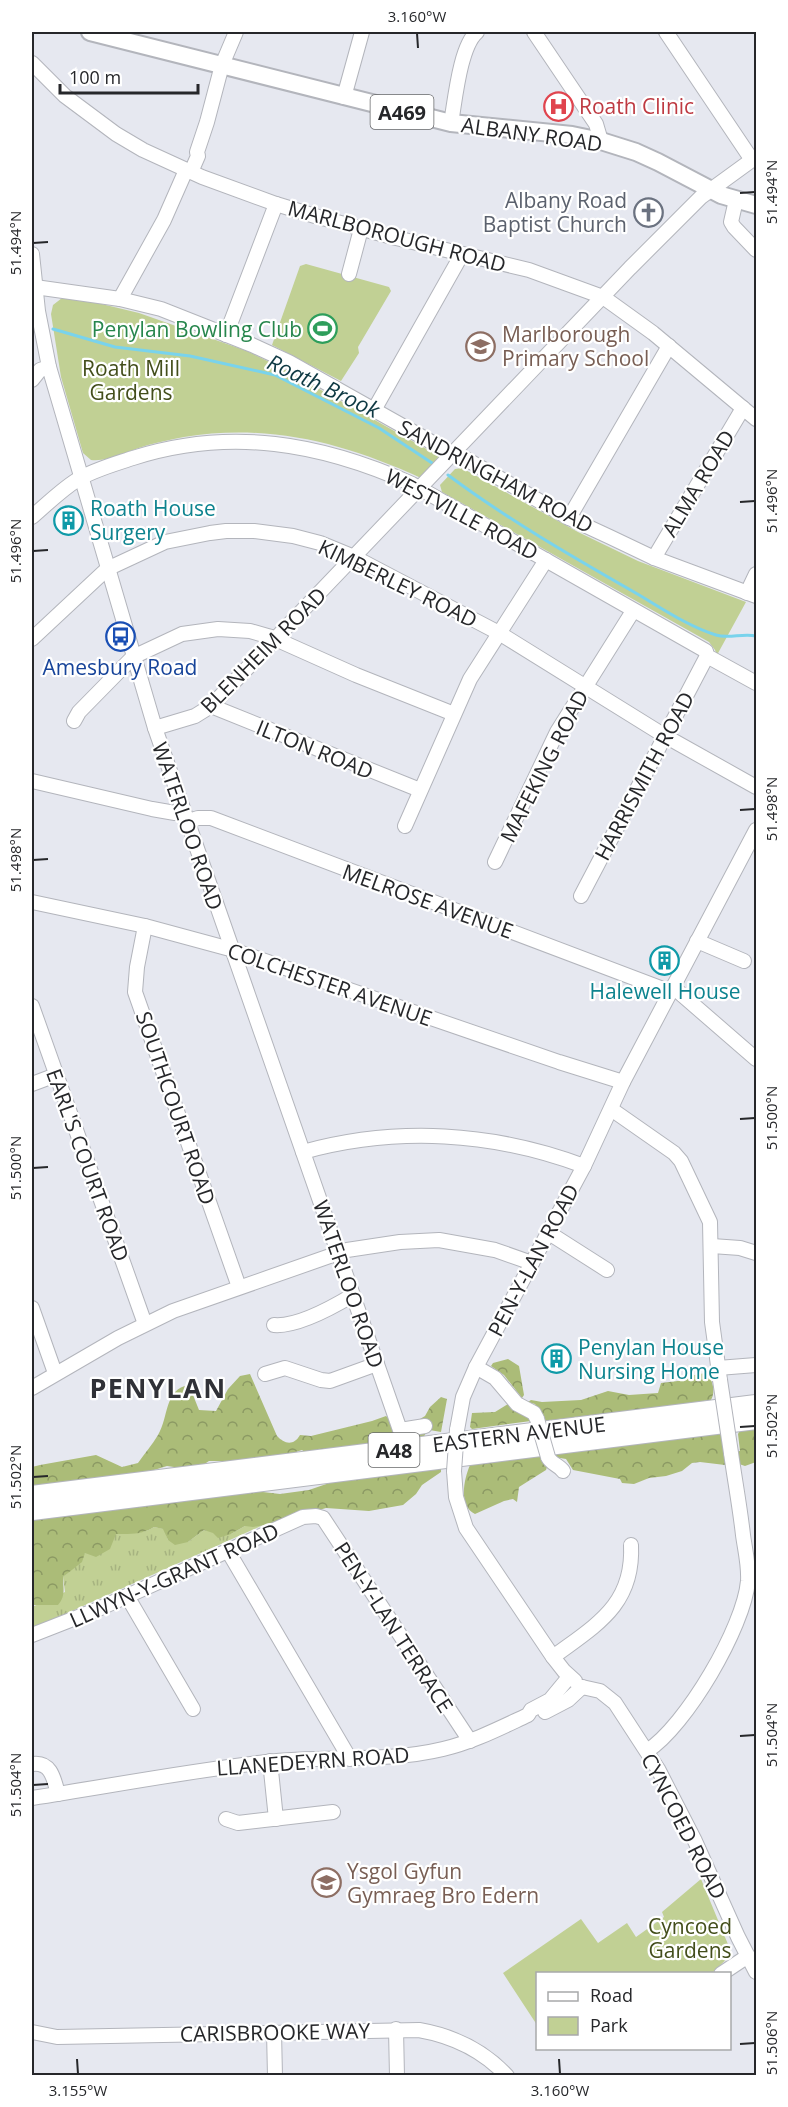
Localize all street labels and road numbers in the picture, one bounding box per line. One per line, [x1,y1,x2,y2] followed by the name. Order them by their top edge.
[370,95,434,129] road number: A469
[460,110,604,158] street label: ALBANY ROAD
[285,193,509,279] street label: MARLBOROUGH ROAD
[394,413,598,539] street label: SANDRINGHAM ROAD
[655,424,741,542] street label: ALMA ROAD
[381,462,543,566] street label: WESTVILLE ROAD
[314,532,482,634] street label: KIMBERLEY ROAD
[194,581,332,719] street label: BLENHEIM ROAD
[493,685,595,847] street label: MAFEKING ROAD
[588,687,700,865] street label: HARRISMITH ROAD
[252,713,378,785] street label: ILTON ROAD
[146,738,230,914] street label: WATERLOO ROAD
[339,857,517,945] street label: MELROSE AVENUE
[224,936,436,1032] street label: COLCHESTER AVENUE
[130,1008,222,1208] street label: SOUTHCOURT ROAD
[40,1065,136,1265] street label: EARL'S COURT ROAD
[481,1179,585,1341] street label: PEN-Y-LAN ROAD
[307,1196,391,1372] street label: WATERLOO ROAD
[431,1409,607,1459] street label: EASTERN AVENUE
[368,1433,420,1467] road number: A48
[65,1516,283,1634] street label: LLWYN-Y-GRANT ROAD
[328,1536,460,1718] street label: PEN-Y-LAN TERRACE
[216,1740,410,1782] street label: LLANEDEYRN ROAD
[635,1748,733,1904] street label: CYNCOED ROAD
[180,2016,371,2048] street label: CARISBROOKE WAY

